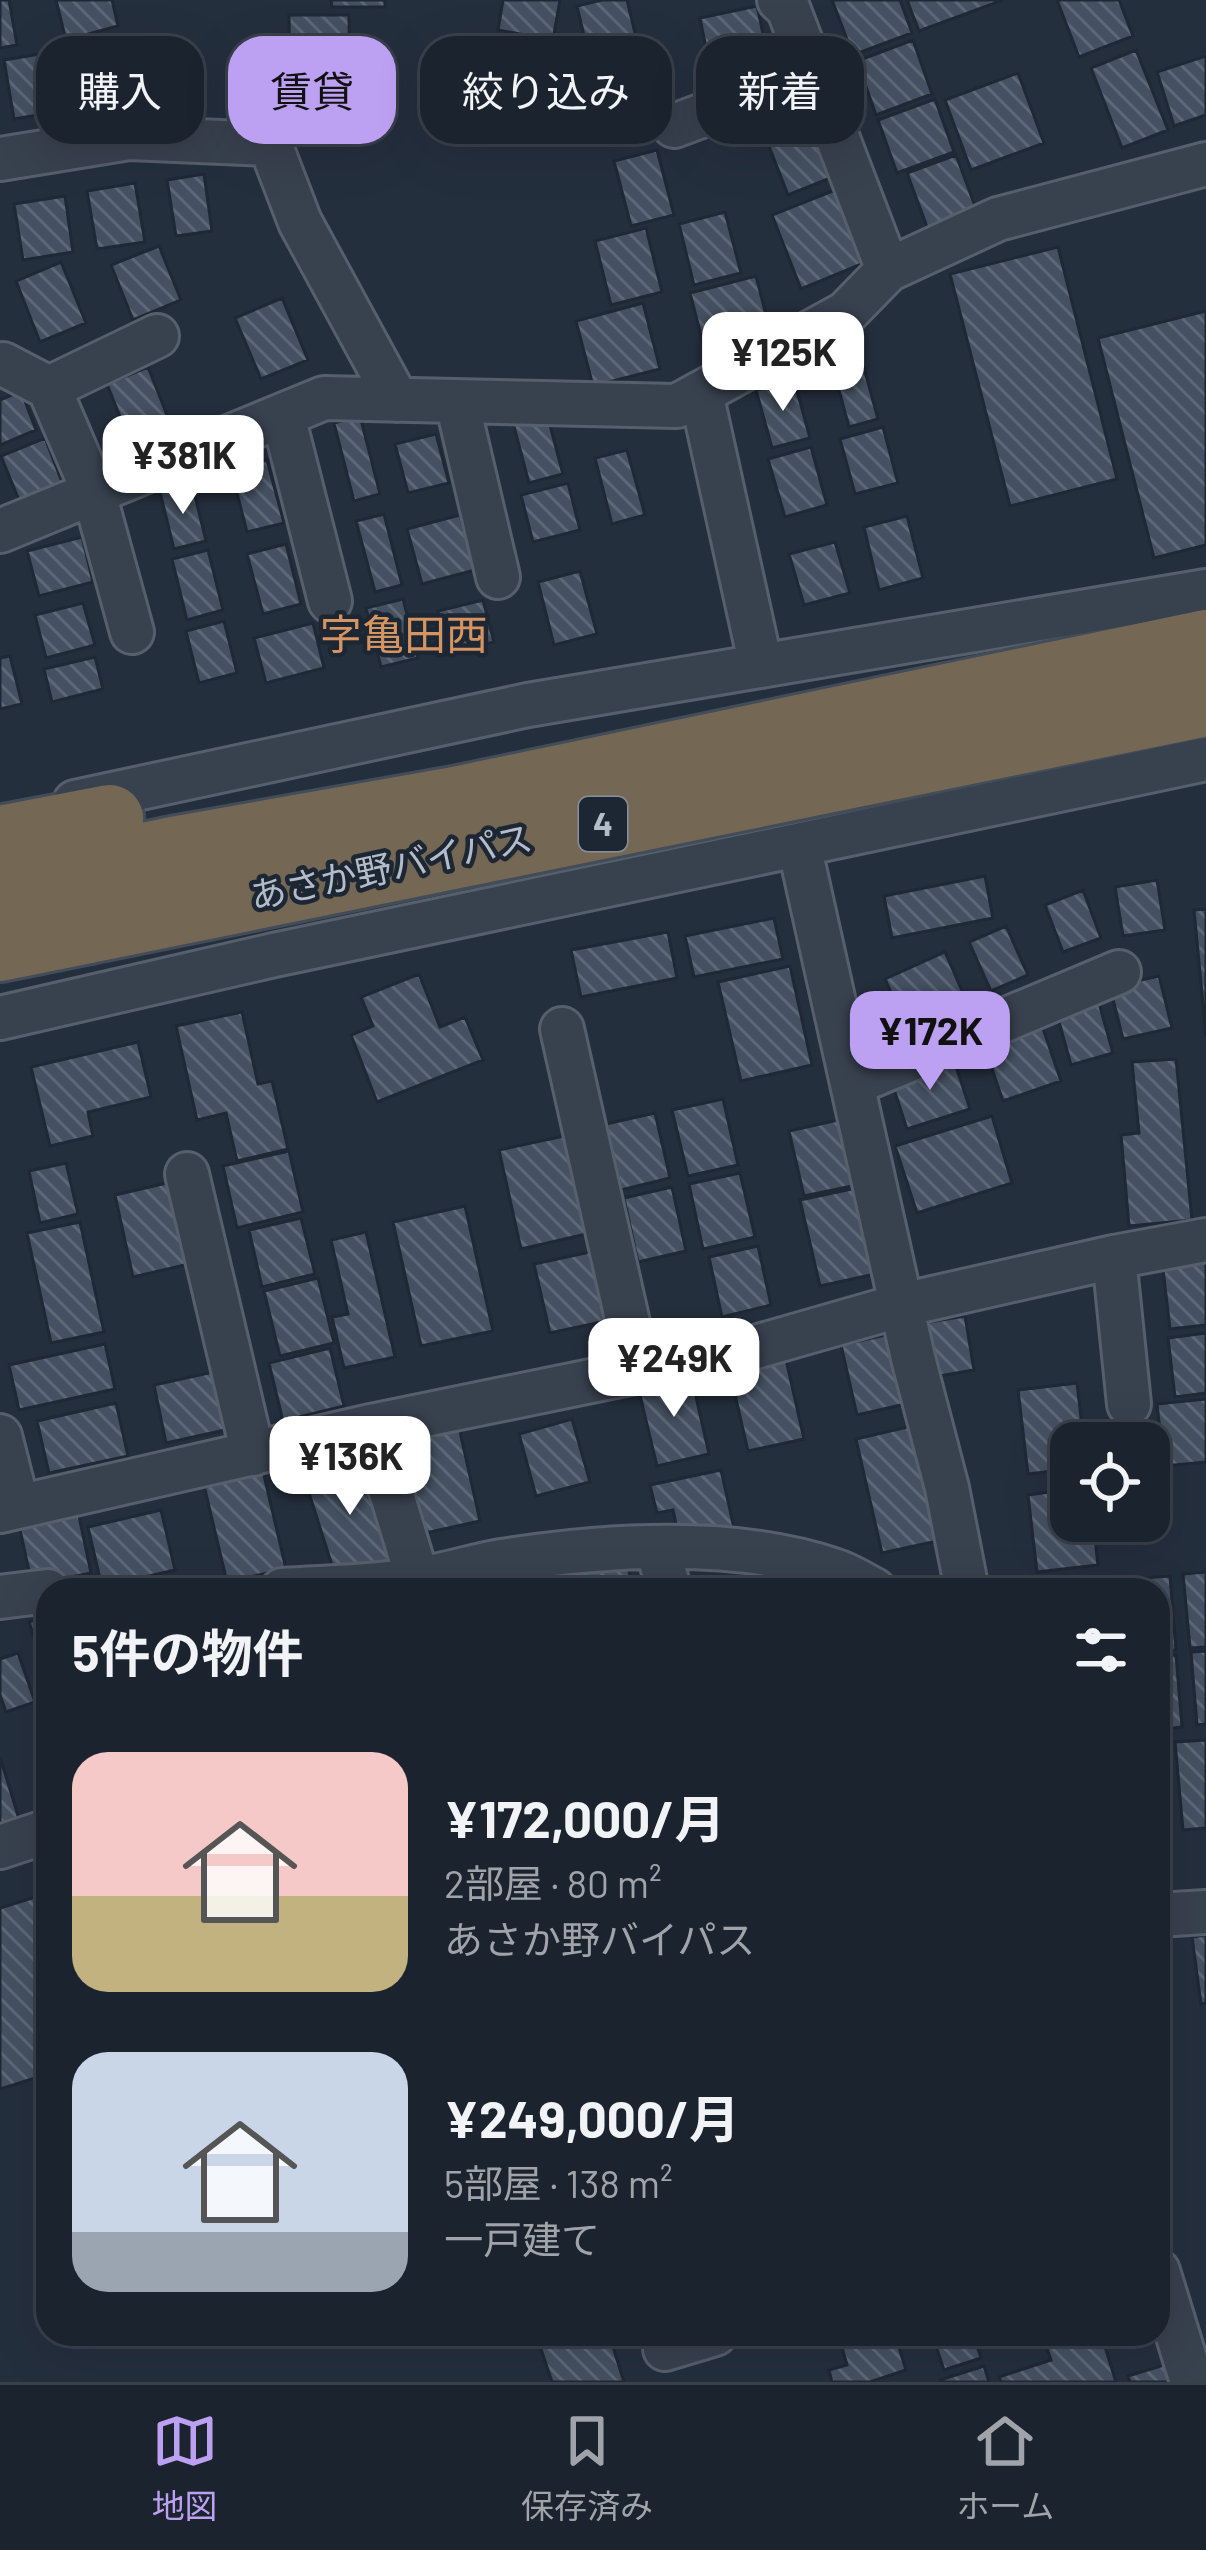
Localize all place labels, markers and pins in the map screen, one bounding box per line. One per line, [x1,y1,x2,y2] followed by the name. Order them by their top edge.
[699,312,867,414] pin: ¥125K
[99,415,267,517] pin: ¥381K
[846,991,1014,1093] pin: ¥172K
[590,1318,758,1420] pin: ¥249K
[266,1416,434,1518] pin: ¥136K

